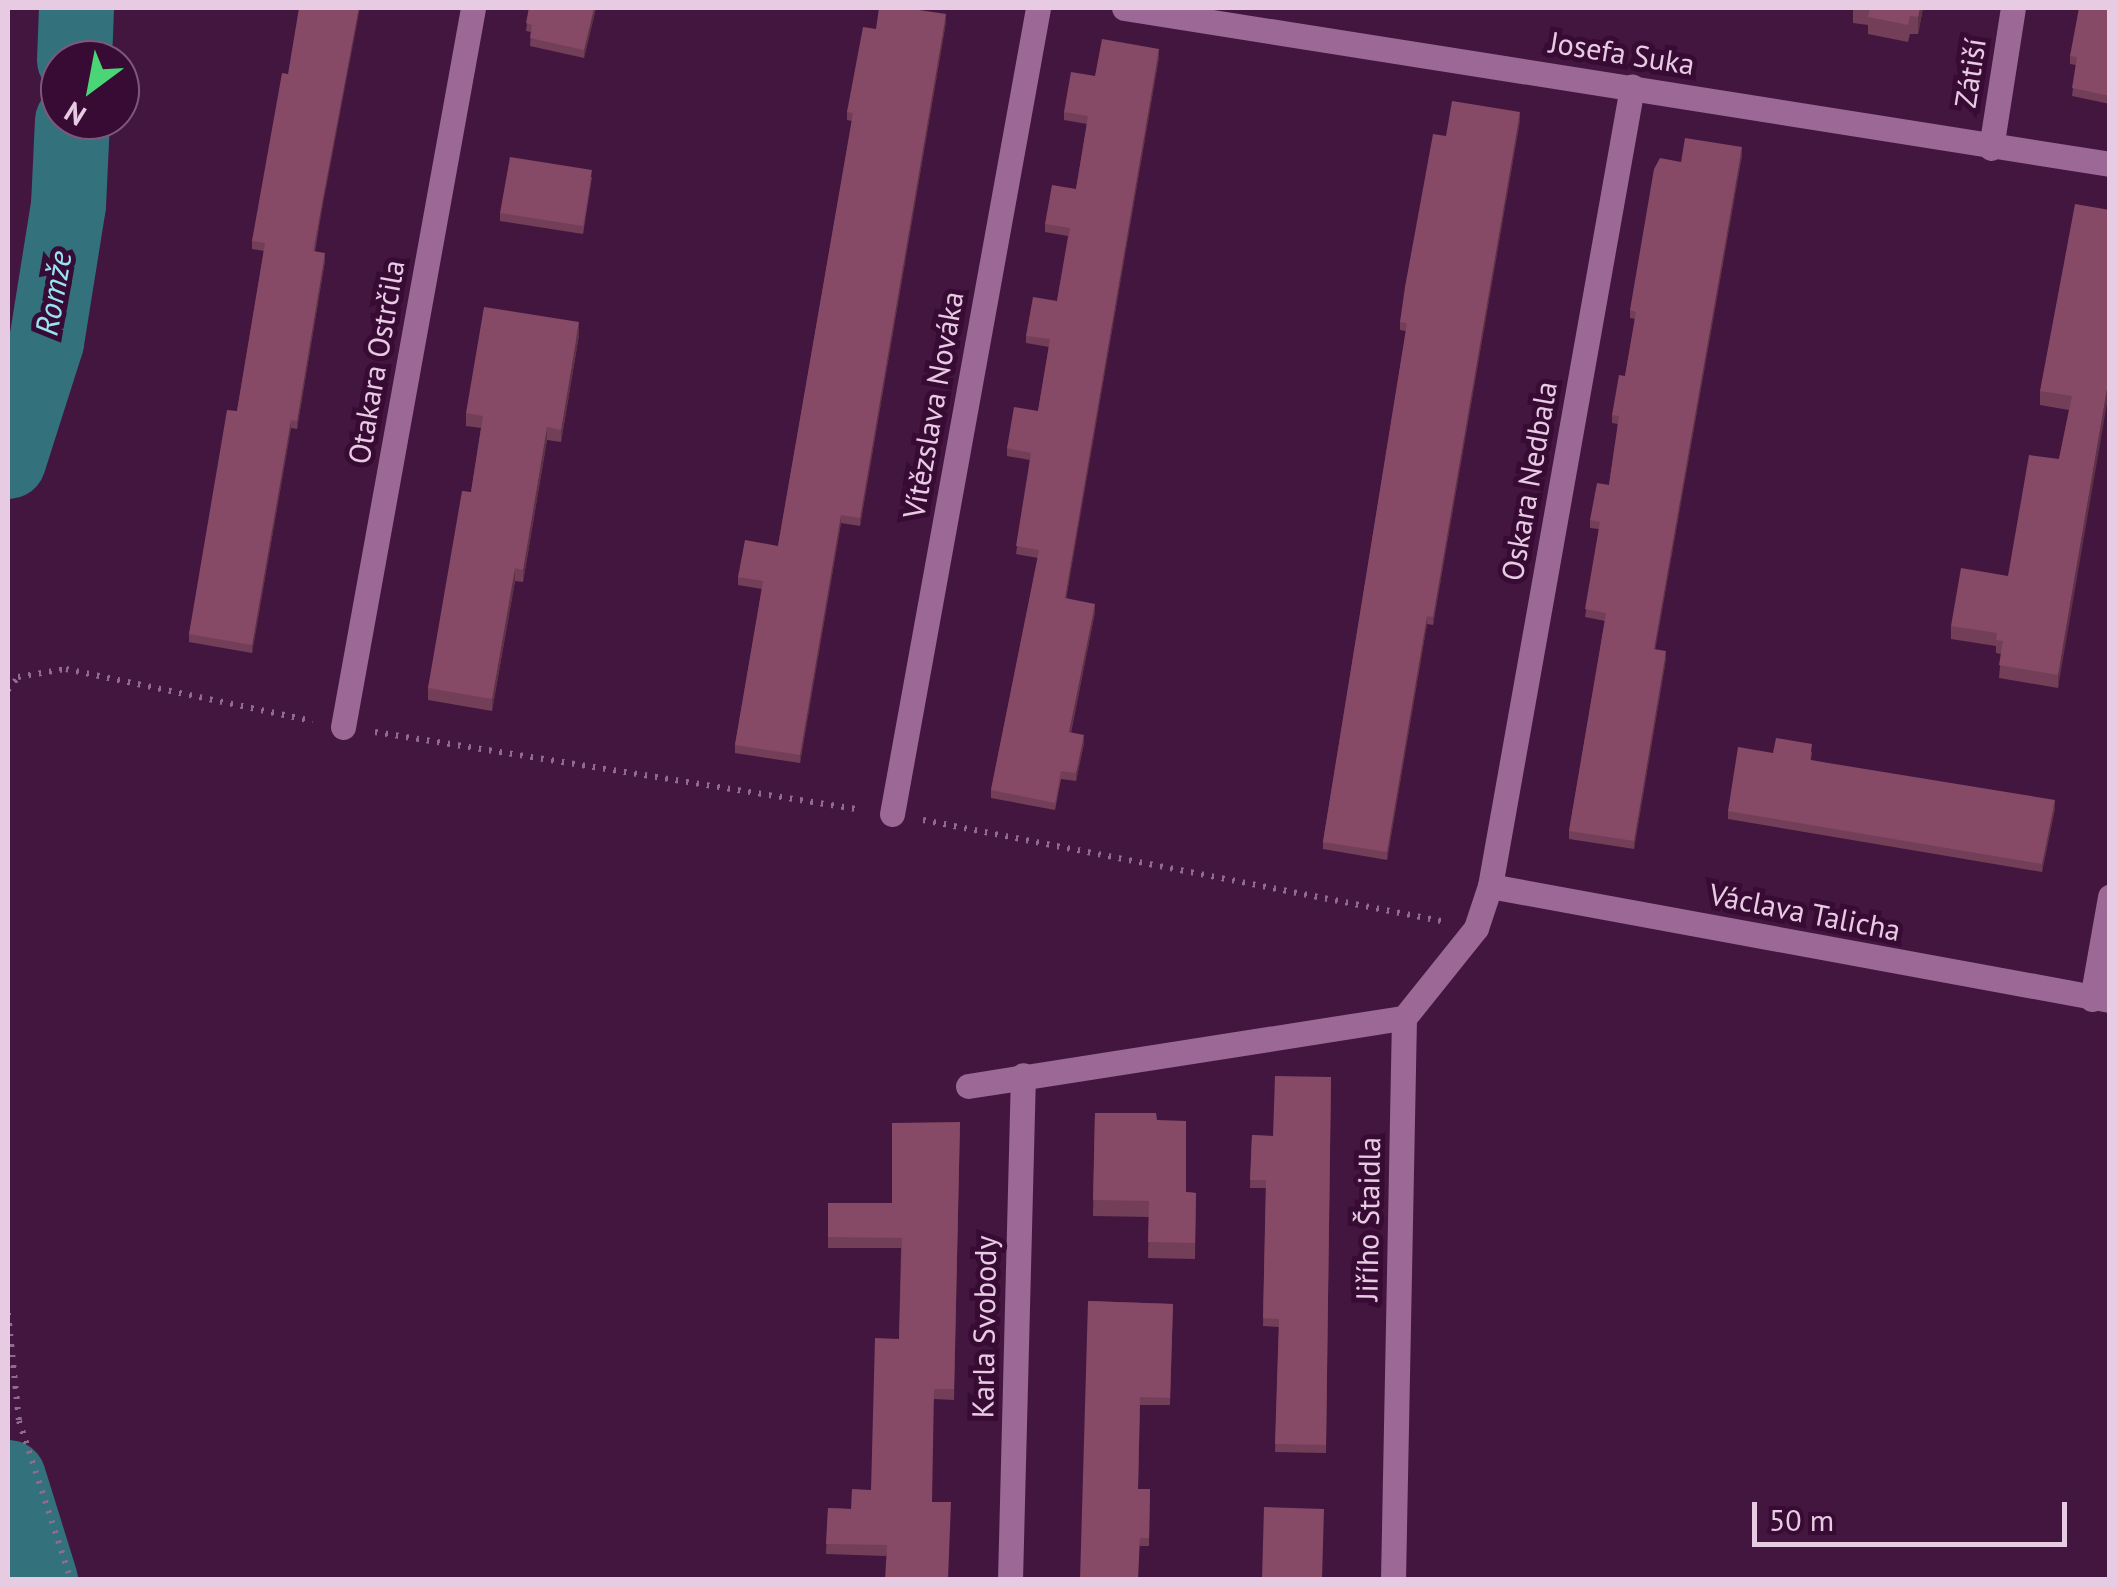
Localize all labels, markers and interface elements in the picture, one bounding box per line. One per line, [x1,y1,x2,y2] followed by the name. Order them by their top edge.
[1547,24,1697,82] street label: Josefa Suka
[1947,36,1993,110] street label: Zátiší
[40,40,140,140] north arrow
[57,94,93,135] text: N
[27,248,79,338] water label: Romže
[340,257,412,467] street label: Otakara Ostrčila
[895,289,971,521] street label: Vítězslava Nováka
[1494,379,1564,583] street label: Oskara Nedbala
[1706,876,1904,948] street label: Václava Talicha
[1349,1137,1387,1301] street label: Jiřího Štaidla
[964,1235,1004,1419] street label: Karla Svobody
[1757,1482,2072,1544] scale bar
[1769,1500,1834,1539] text: 50 m

